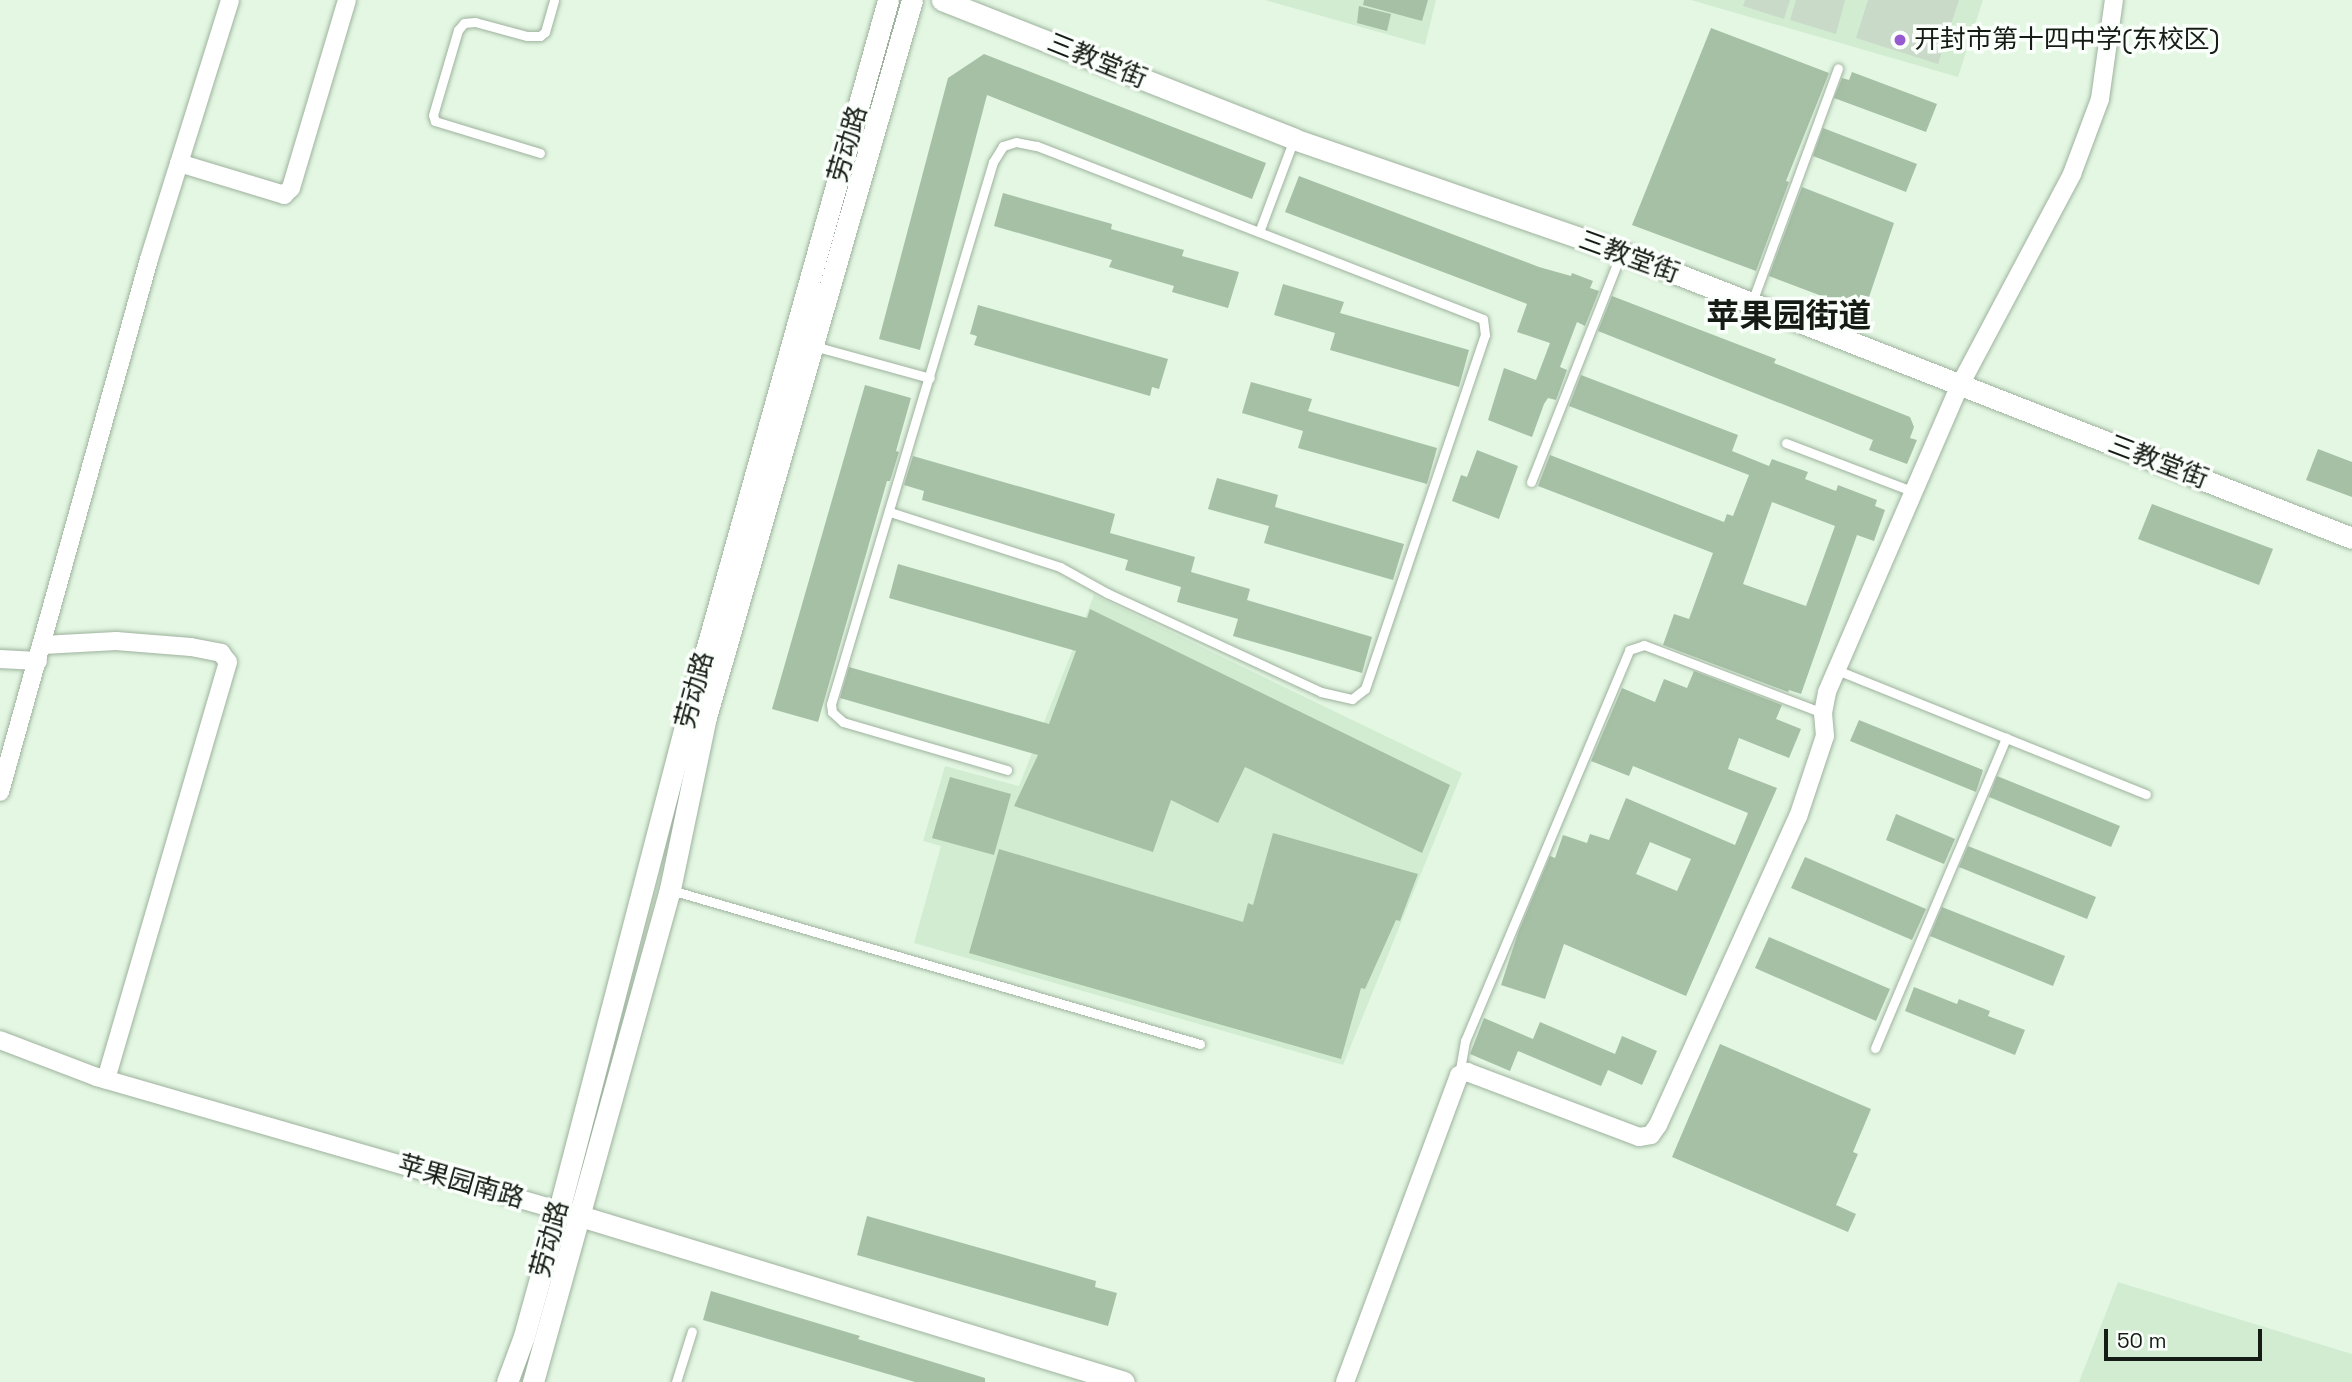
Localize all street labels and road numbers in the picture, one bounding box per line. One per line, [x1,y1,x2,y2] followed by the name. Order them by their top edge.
[1043,27,1151,95] street label: 三教堂街
[822,102,874,186] street label: 劳动路
[1575,225,1683,289] street label: 三教堂街
[2104,429,2212,495] street label: 三教堂街
[670,648,720,732] street label: 劳动路
[394,1149,528,1215] street label: 苹果园南路
[525,1197,575,1281] street label: 劳动路

